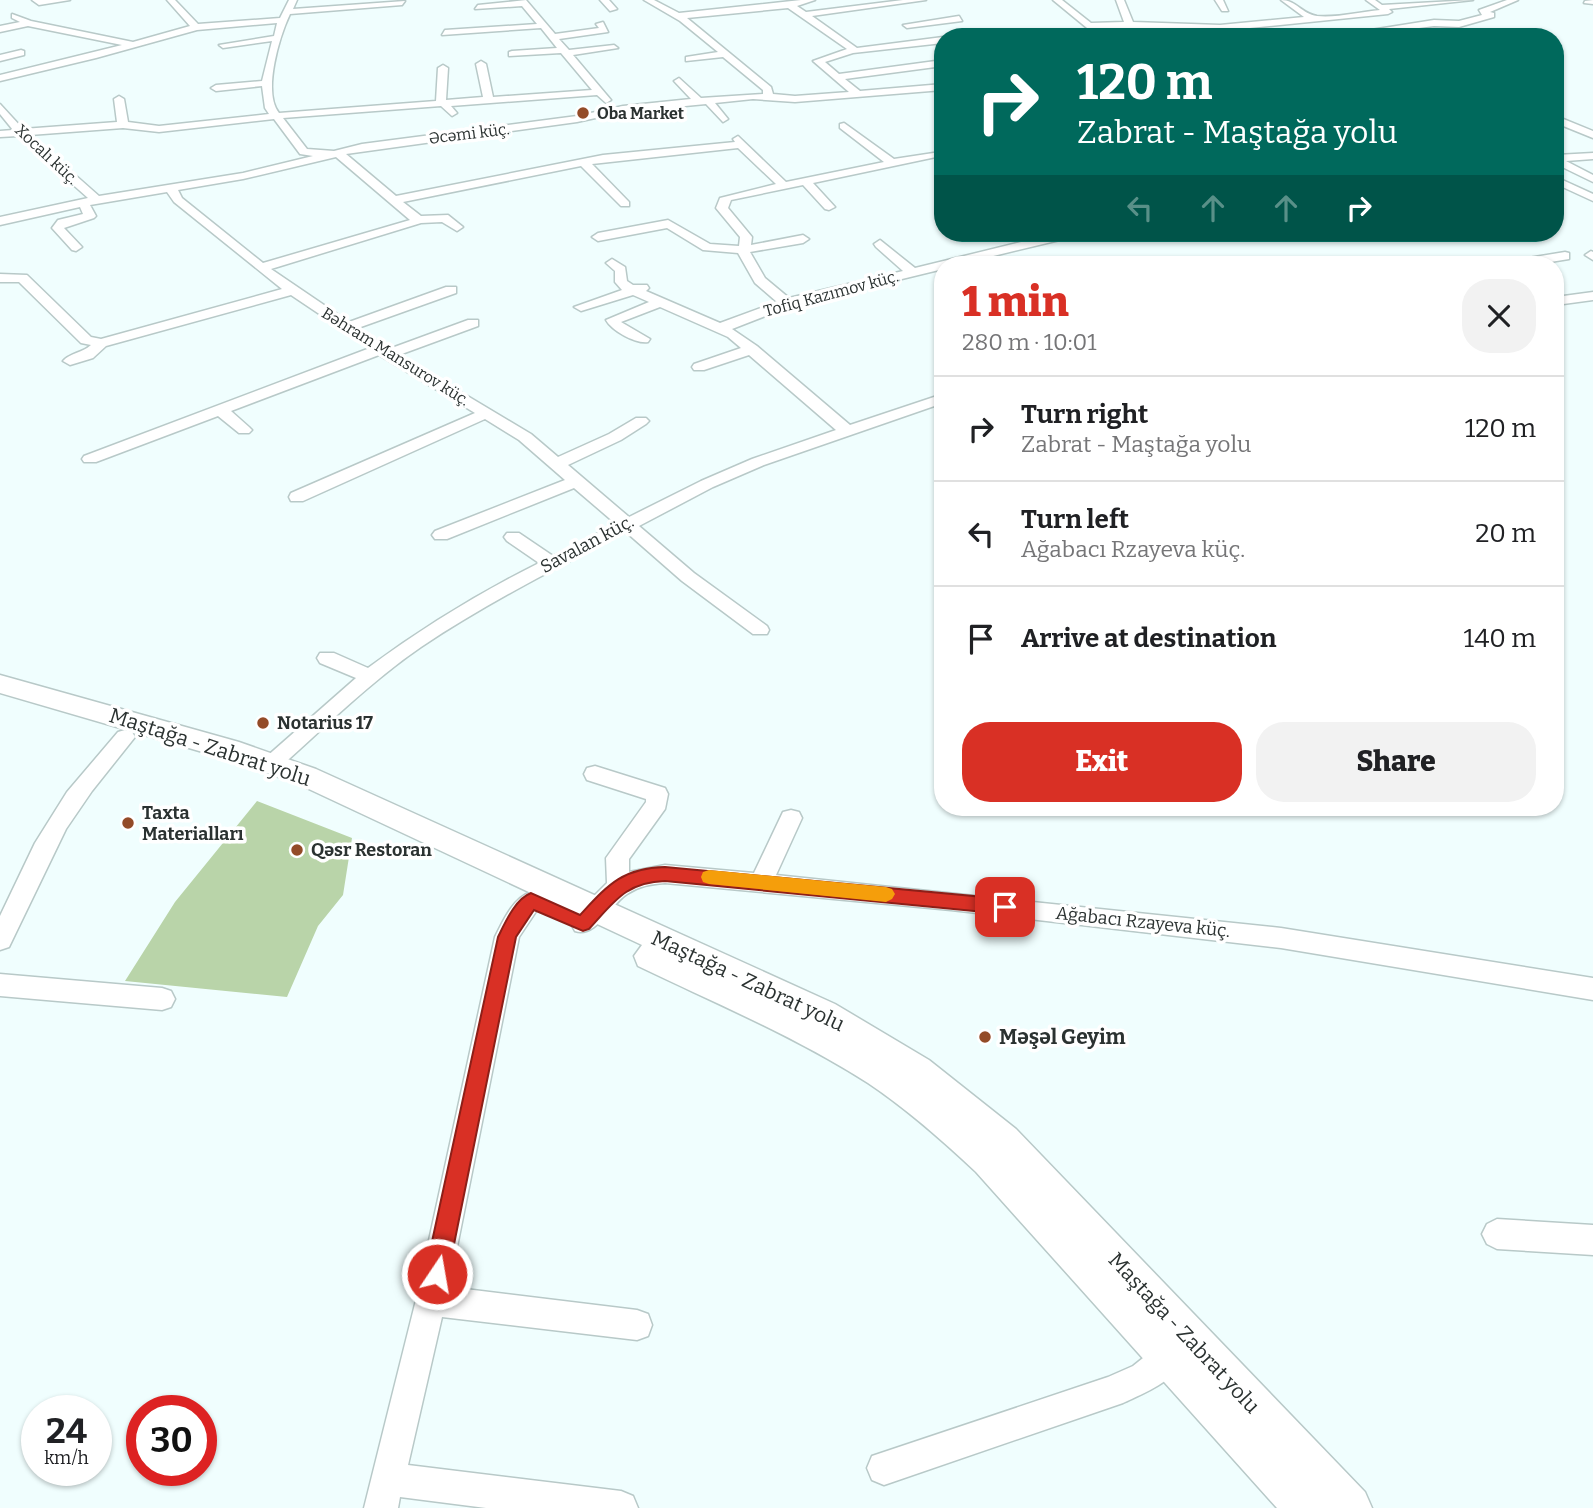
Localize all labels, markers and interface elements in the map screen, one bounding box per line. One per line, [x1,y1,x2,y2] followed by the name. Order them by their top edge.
[1077,53,1212,112] text: 120 m
[962,56,1053,147] icon: right
[597,104,685,123] place label: Oba Market
[575,105,591,121] marker: Oba Market
[1077,113,1398,151] text: Zabrat - Maştağa yolu
[428,119,511,148] street label: Əcəmi küç.
[11,120,82,188] street label: Xocalı küç.
[1121,189,1159,227] icon: left
[1194,189,1232,227] icon: ahead
[1267,189,1305,227] icon: ahead
[1340,189,1378,227] icon: right
[762,266,901,321] street label: Tofiq Kazımov küç.
[962,277,1069,327] text: 1 min
[1462,279,1536,353] button: close
[318,303,473,410] street label: Bəhram Mansurov küç.
[962,328,1097,356] text: 280 m · 10:01
[1021,399,1148,430] text: Turn right
[962,410,1000,448] icon: right
[1465,413,1536,444] text: 120 m
[1021,430,1251,458] text: Zabrat - Maştağa yolu
[1021,504,1129,535] text: Turn left
[536,510,638,578] street label: Savalan küç.
[962,515,1000,553] icon: left
[1475,518,1536,549] text: 20 m
[1021,535,1245,563] text: Ağabacı Rzayeva küç.
[962,620,1000,658] icon: arrive
[1021,623,1276,654] text: Arrive at destination
[1464,623,1536,654] text: 140 m
[106,702,314,792] street label: Maştağa - Zabrat yolu
[277,712,373,734] place label: Notarius 17
[255,715,271,731] marker: Notarius 17
[962,722,1242,802] button: Exit
[1256,722,1536,802] button: Share
[142,802,244,845] place label: Taxta Materialları
[120,815,136,831] marker: Taxta Materialları
[311,839,432,861] place label: Qəsr Restoran
[289,842,305,858] marker: Qəsr Restoran
[975,877,1035,937] pin
[986,888,1024,926] icon: arrive
[1055,902,1231,942] street label: Ağabacı Rzayeva küç.
[647,925,849,1037] street label: Maştağa - Zabrat yolu
[999,1024,1126,1050] place label: Məşəl Geyim
[977,1029,993,1045] marker: Məşəl Geyim
[400,1237,474,1311] position arrow
[1103,1247,1265,1419] street label: Maştağa - Zabrat yolu
[126,1395,217,1486] speed limit sign: 30
[46,1410,87,1452] text: 24
[44,1447,89,1469] text: km/h

